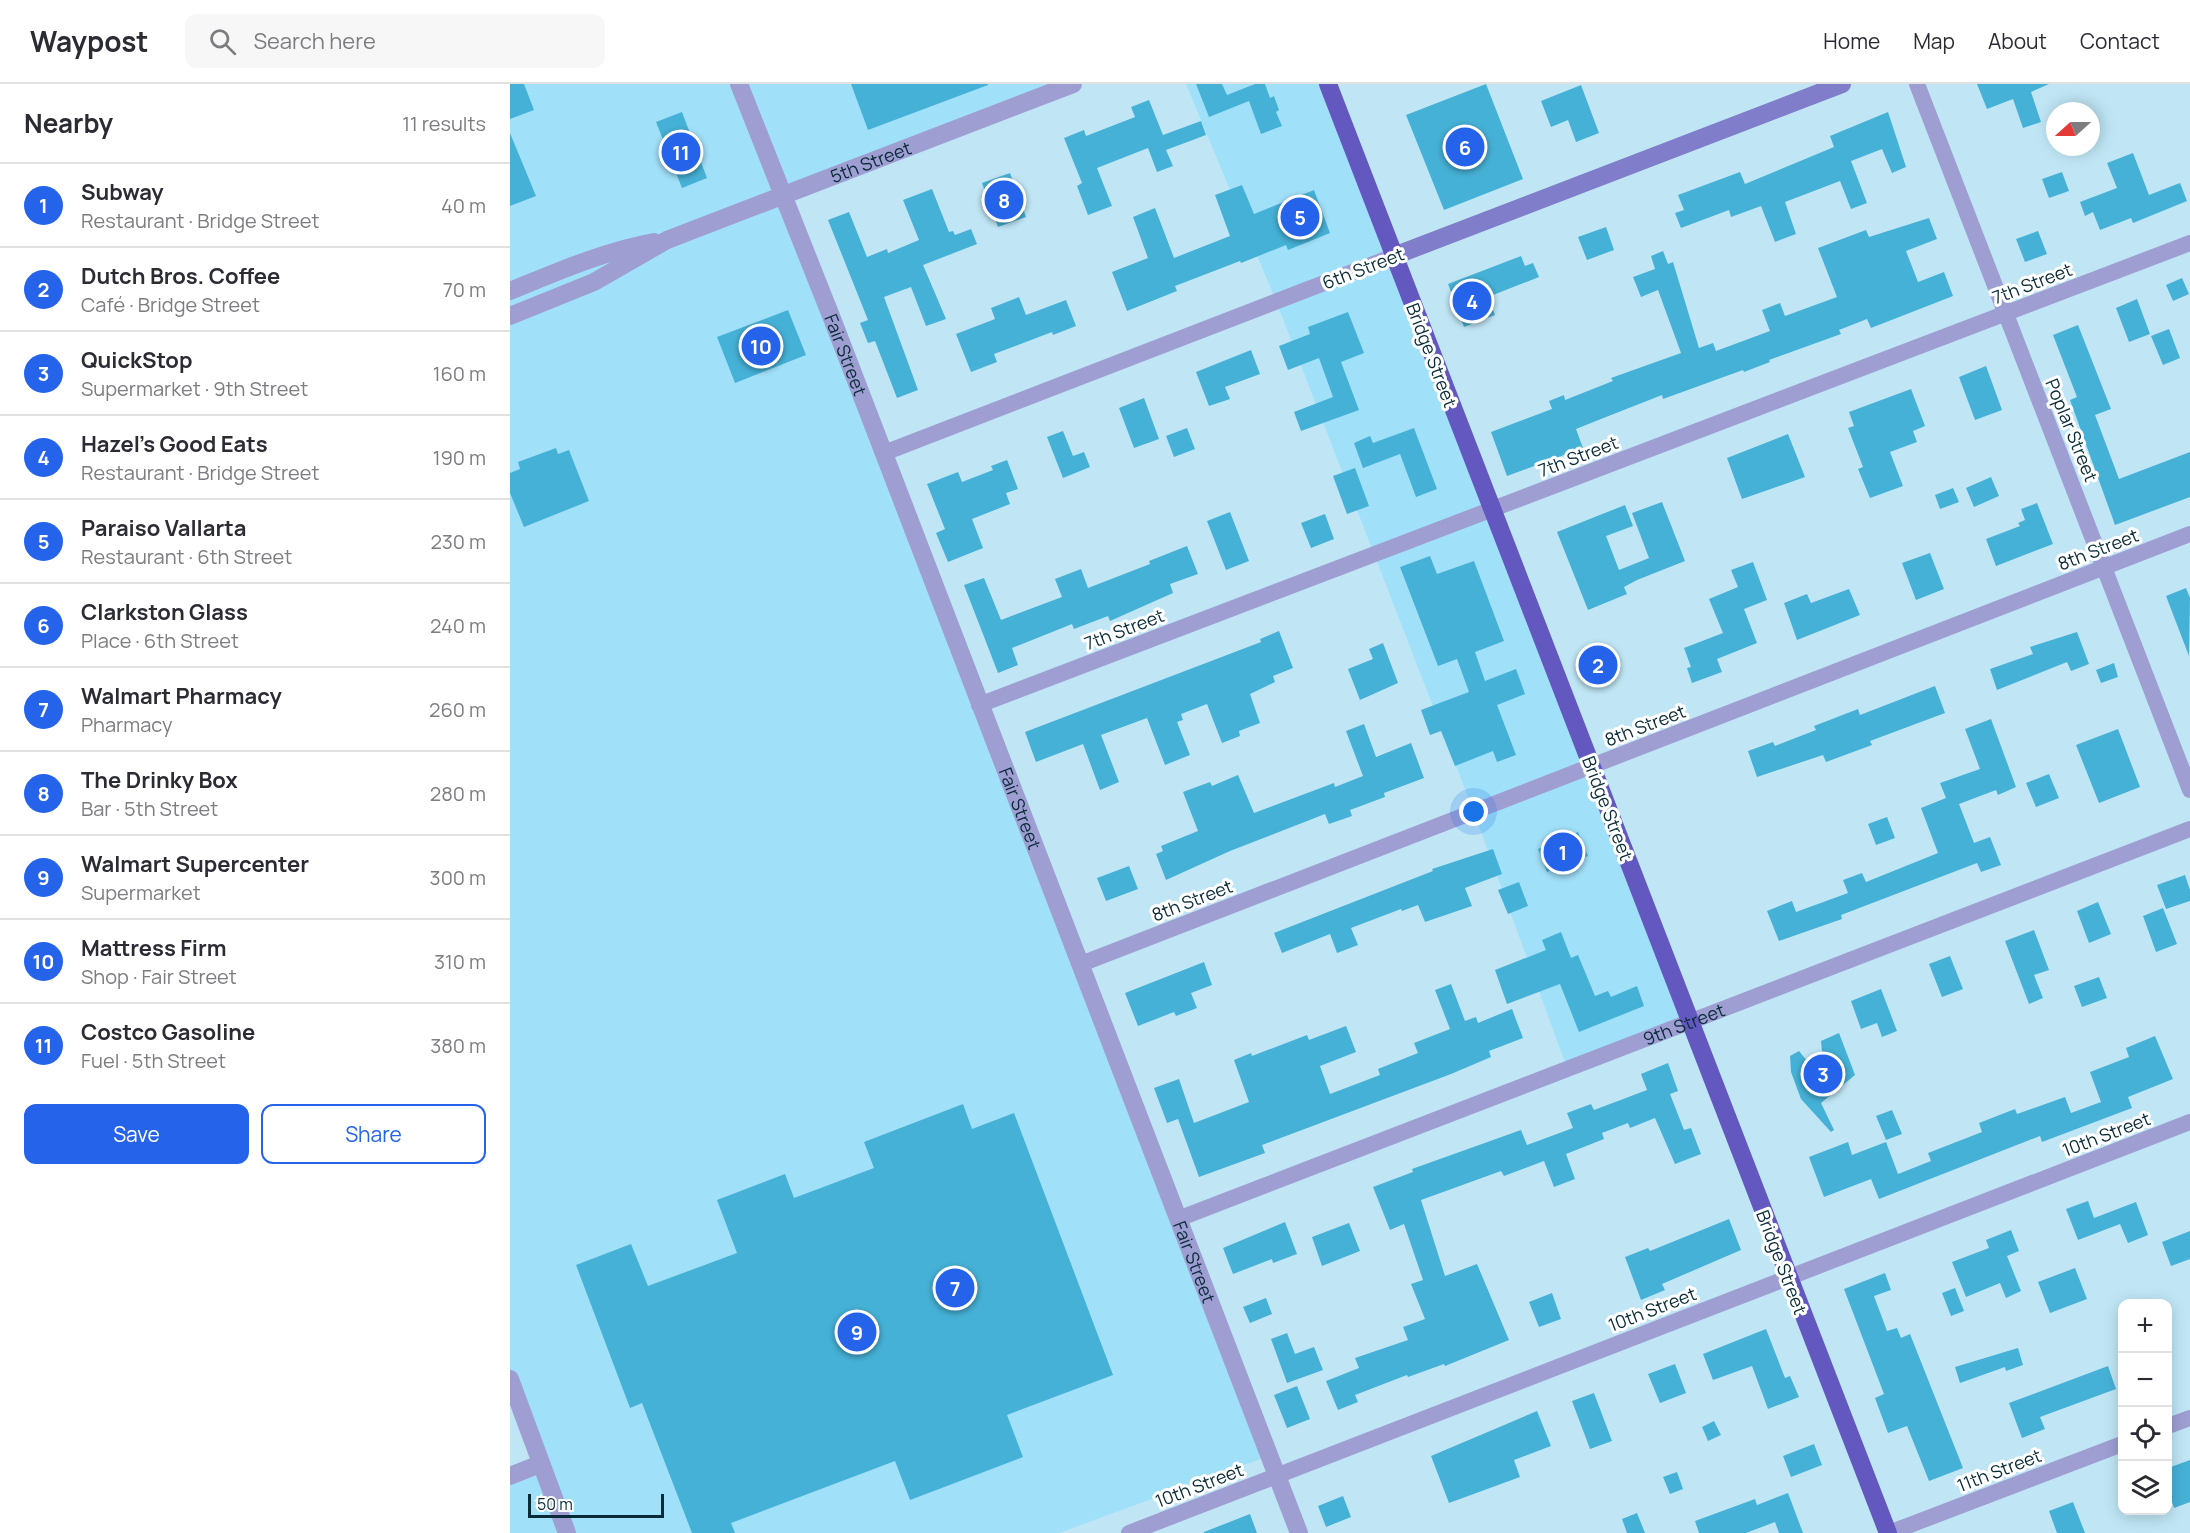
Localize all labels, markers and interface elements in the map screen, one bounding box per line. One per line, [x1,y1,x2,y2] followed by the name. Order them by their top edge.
[185,14,605,68] search box
[30,22,149,60] text: Waypost
[206,25,239,58] icon: search
[254,26,376,56] text: Search here
[1823,27,1880,55] text: Home
[1913,27,1955,55] text: Map
[1988,27,2047,55] text: About
[2080,27,2160,55] text: Contact
[2046,102,2100,156] north arrow
[24,105,113,141] text: Nearby
[402,110,486,137] text: 11 results
[1446,124,1484,170] pin: 6
[662,130,700,174] pin: 11
[827,135,915,188] street label: 5th Street
[81,177,164,207] text: Subway
[984,178,1024,222] pin: 8
[39,192,48,219] text: 1
[441,192,486,219] text: 40 m
[1280,194,1320,240] pin: 5
[81,207,319,234] text: Restaurant · Bridge Street
[1319,241,1407,295] street label: 6th Street
[1989,257,2075,309] street label: 7th Street
[81,261,280,291] text: Dutch Bros. Coffee
[38,276,49,303] text: 2
[443,276,486,303] text: 70 m
[1452,278,1492,324] pin: 4
[81,291,260,318] text: Café · Bridge Street
[1401,299,1463,411] street label: Bridge Street
[819,310,873,399] street label: Fair Street
[742,324,780,368] pin: 10
[81,345,192,375] text: QuickStop
[38,360,49,387] text: 3
[433,360,486,387] text: 160 m
[81,375,308,402] text: Supermarket · 9th Street
[2040,375,2104,485] street label: Poplar Street
[81,429,268,459] text: Hazel’s Good Eats
[1535,430,1621,482] street label: 7th Street
[37,444,50,471] text: 4
[433,444,486,471] text: 190 m
[81,459,319,486] text: Restaurant · Bridge Street
[81,513,246,543] text: Paraiso Vallarta
[2054,523,2142,575] street label: 8th Street
[38,528,49,555] text: 5
[430,528,486,555] text: 230 m
[81,543,292,570] text: Restaurant · 6th Street
[81,597,248,627] text: Clarkston Glass
[1081,603,1167,655] street label: 7th Street
[37,612,50,639] text: 6
[430,612,486,639] text: 240 m
[81,627,239,654] text: Place · 6th Street
[1578,642,1618,688] pin: 2
[81,681,282,711] text: Walmart Pharmacy
[38,696,49,723] text: 7
[429,696,486,723] text: 260 m
[1601,699,1689,751] street label: 8th Street
[81,711,173,738] text: Pharmacy
[1577,752,1639,864] street label: Bridge Street
[994,764,1047,853] street label: Fair Street
[81,765,238,795] text: The Drinky Box
[37,780,50,807] text: 8
[430,780,486,807] text: 280 m
[81,795,218,822] text: Bar · 5th Street
[1459,797,1488,826] your location
[1544,830,1582,874] pin: 1
[81,849,309,879] text: Walmart Supercenter
[37,864,50,891] text: 9
[430,864,486,891] text: 300 m
[1148,874,1236,926] street label: 8th Street
[81,879,201,906] text: Supermarket
[81,933,227,963] text: Mattress Firm
[33,948,54,975] text: 10
[434,948,486,975] text: 310 m
[81,963,237,990] text: Shop · Fair Street
[1639,998,1728,1051] street label: 9th Street
[81,1017,255,1047] text: Costco Gasoline
[35,1032,52,1059] text: 11
[430,1032,486,1059] text: 380 m
[81,1047,226,1074] text: Fuel · 5th Street
[1804,1052,1842,1096] pin: 3
[24,1104,249,1164] button: Save
[261,1104,486,1164] button: Share
[2059,1106,2153,1162] street label: 10th Street
[1751,1206,1813,1318] street label: Bridge Street
[1168,1217,1221,1306] street label: Fair Street
[936,1266,974,1310] pin: 7
[1605,1281,1699,1337] street label: 10th Street
[2118,1299,2172,1515] map controls
[2118,1299,2172,1353] button: +
[838,1310,876,1354] pin: 9
[2118,1353,2172,1407] button: −
[2118,1407,2172,1461] button: locate
[1953,1443,2045,1497] street label: 11th Street
[1152,1457,1246,1513] street label: 10th Street
[2118,1461,2172,1515] button: layers
[528,1491,664,1518] scale bar
[537,1493,573,1515] text: 50 m

